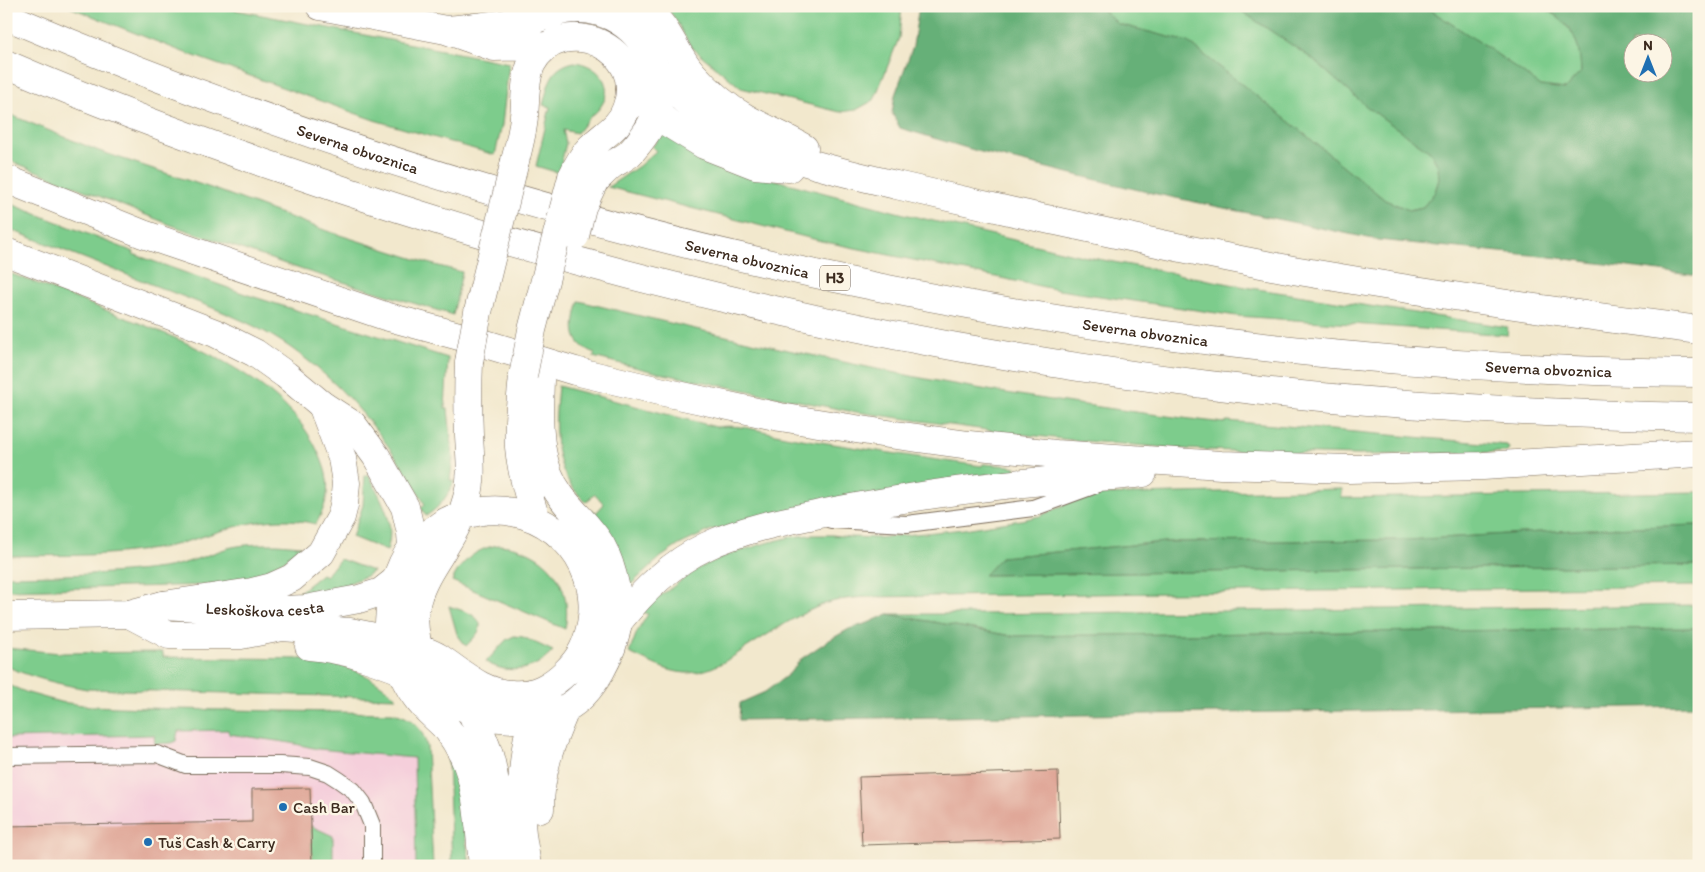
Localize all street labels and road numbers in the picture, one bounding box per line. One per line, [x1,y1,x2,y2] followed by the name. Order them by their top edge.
[294,120,421,178] street label: Severna obvoznica
[683,235,812,283] street label: Severna obvoznica
[820,266,850,290] road number: H3
[1081,314,1210,351] street label: Severna obvoznica
[1485,357,1613,381] street label: Severna obvoznica
[205,597,326,621] street label: Leskoškova cesta

